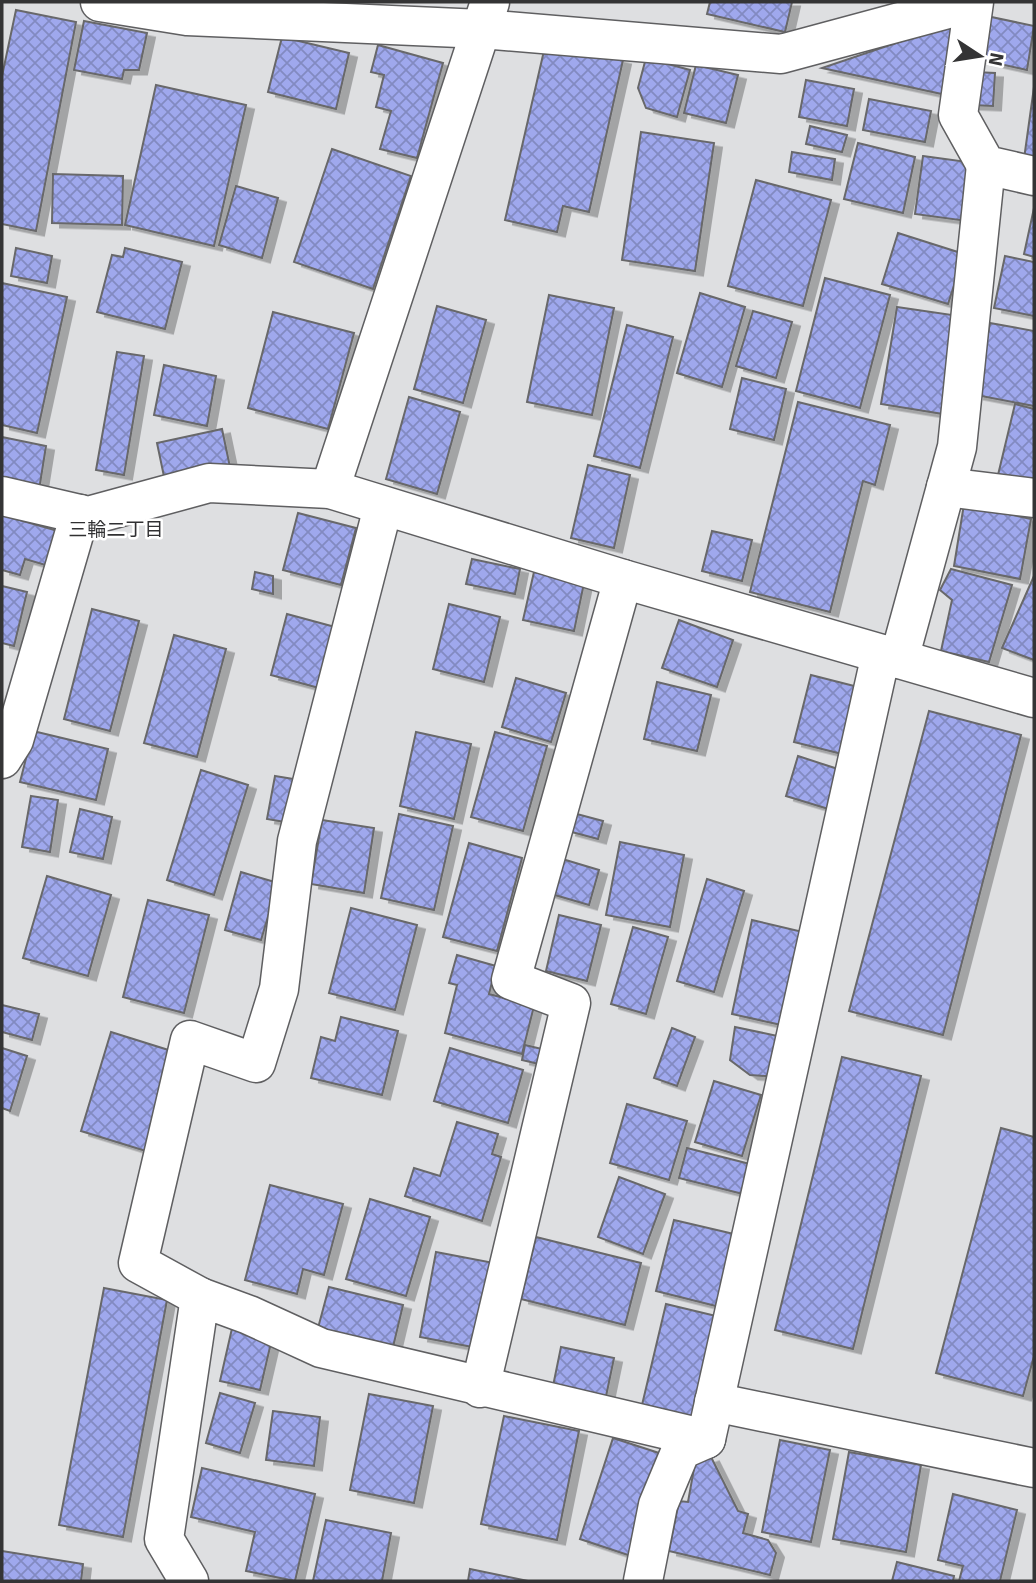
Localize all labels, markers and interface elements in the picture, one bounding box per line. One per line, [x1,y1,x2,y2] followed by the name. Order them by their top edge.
[945,21,1015,91] north arrow
[983,50,1009,68] text: N
[68,518,164,542] district label: 三輪二丁目

